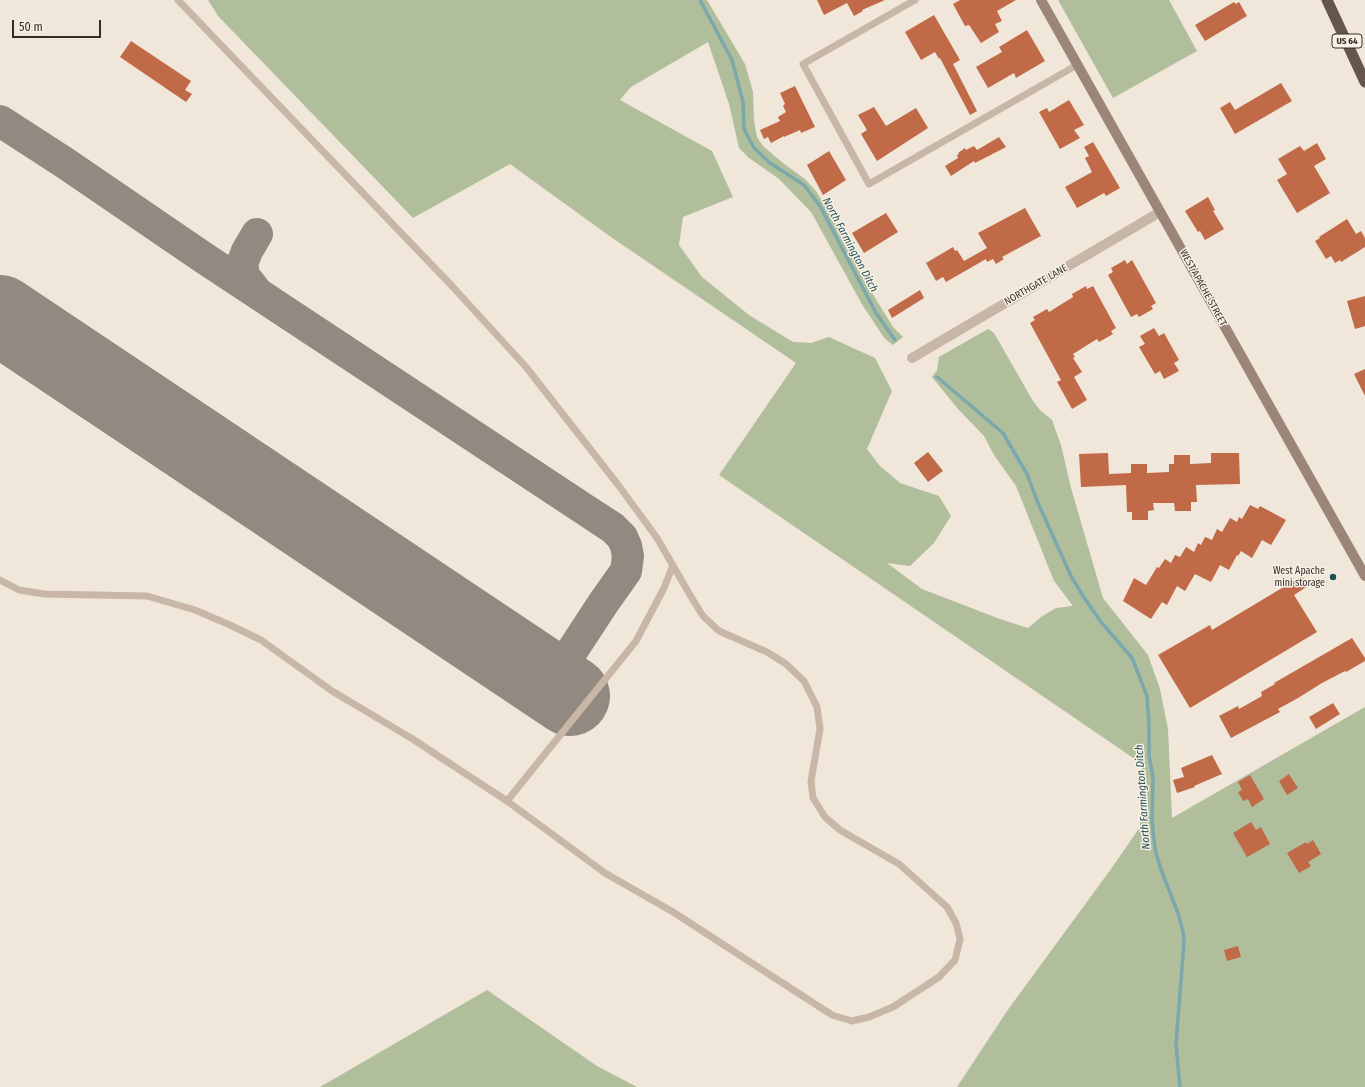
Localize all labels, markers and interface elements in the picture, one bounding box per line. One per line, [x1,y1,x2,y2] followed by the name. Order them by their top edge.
[14,12,103,38] scale bar
[19,20,43,34] text: 50 m
[1332,34,1362,48] road number: US 64
[819,195,881,295] water label: North Farmington Ditch
[1177,248,1229,328] street label: WEST APACHE STREET
[1002,262,1070,308] street label: NORTHGATE LANE
[1273,565,1325,588] place label: West Apache mini storage
[1328,572,1338,582] marker: West Apache mini storage
[1133,744,1153,850] water label: North Farmington Ditch

